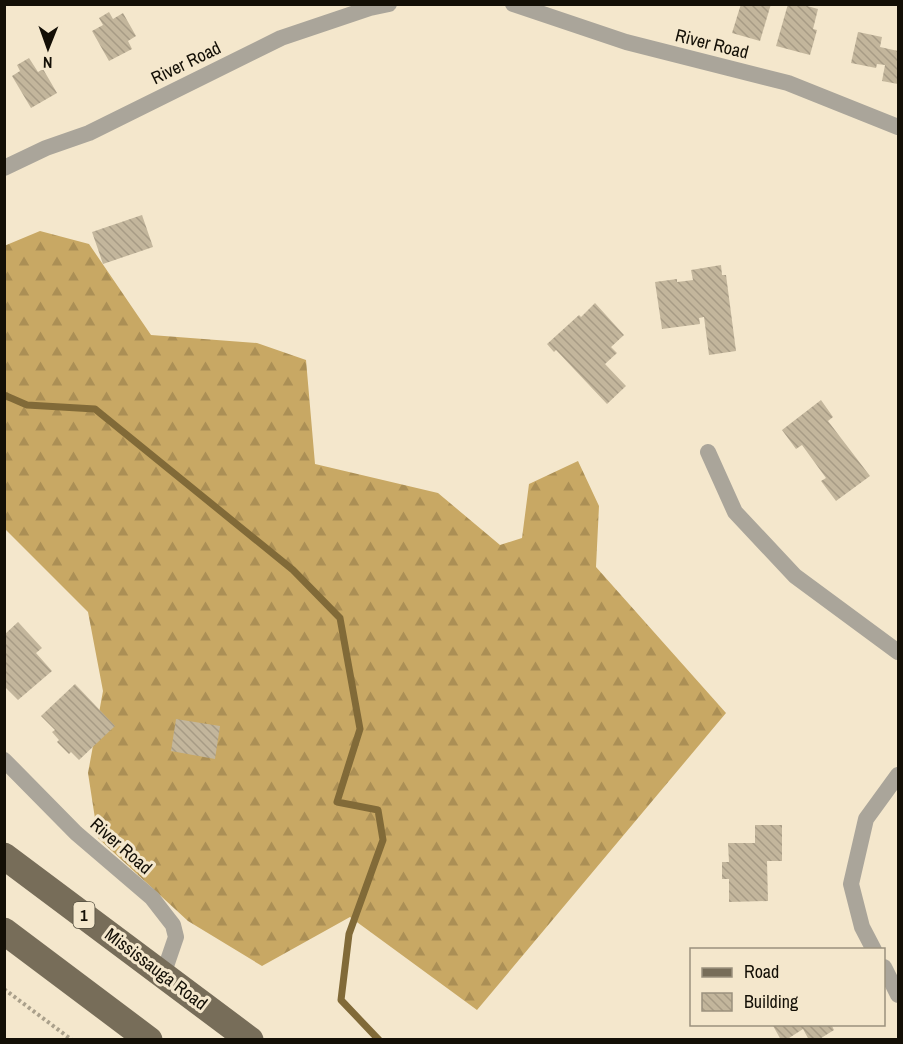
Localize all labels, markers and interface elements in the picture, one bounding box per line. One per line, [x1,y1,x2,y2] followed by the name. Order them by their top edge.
[18,18,78,78] north arrow
[673,22,751,65] street label: River Road
[147,35,225,90] street label: River Road
[43,52,53,74] text: N
[85,812,158,880] street label: River Road
[74,902,94,928] road number: 1
[100,922,213,1015] street label: Mississauga Road
[690,948,885,1026] legend
[744,959,779,984] text: Road
[744,989,799,1014] text: Building

